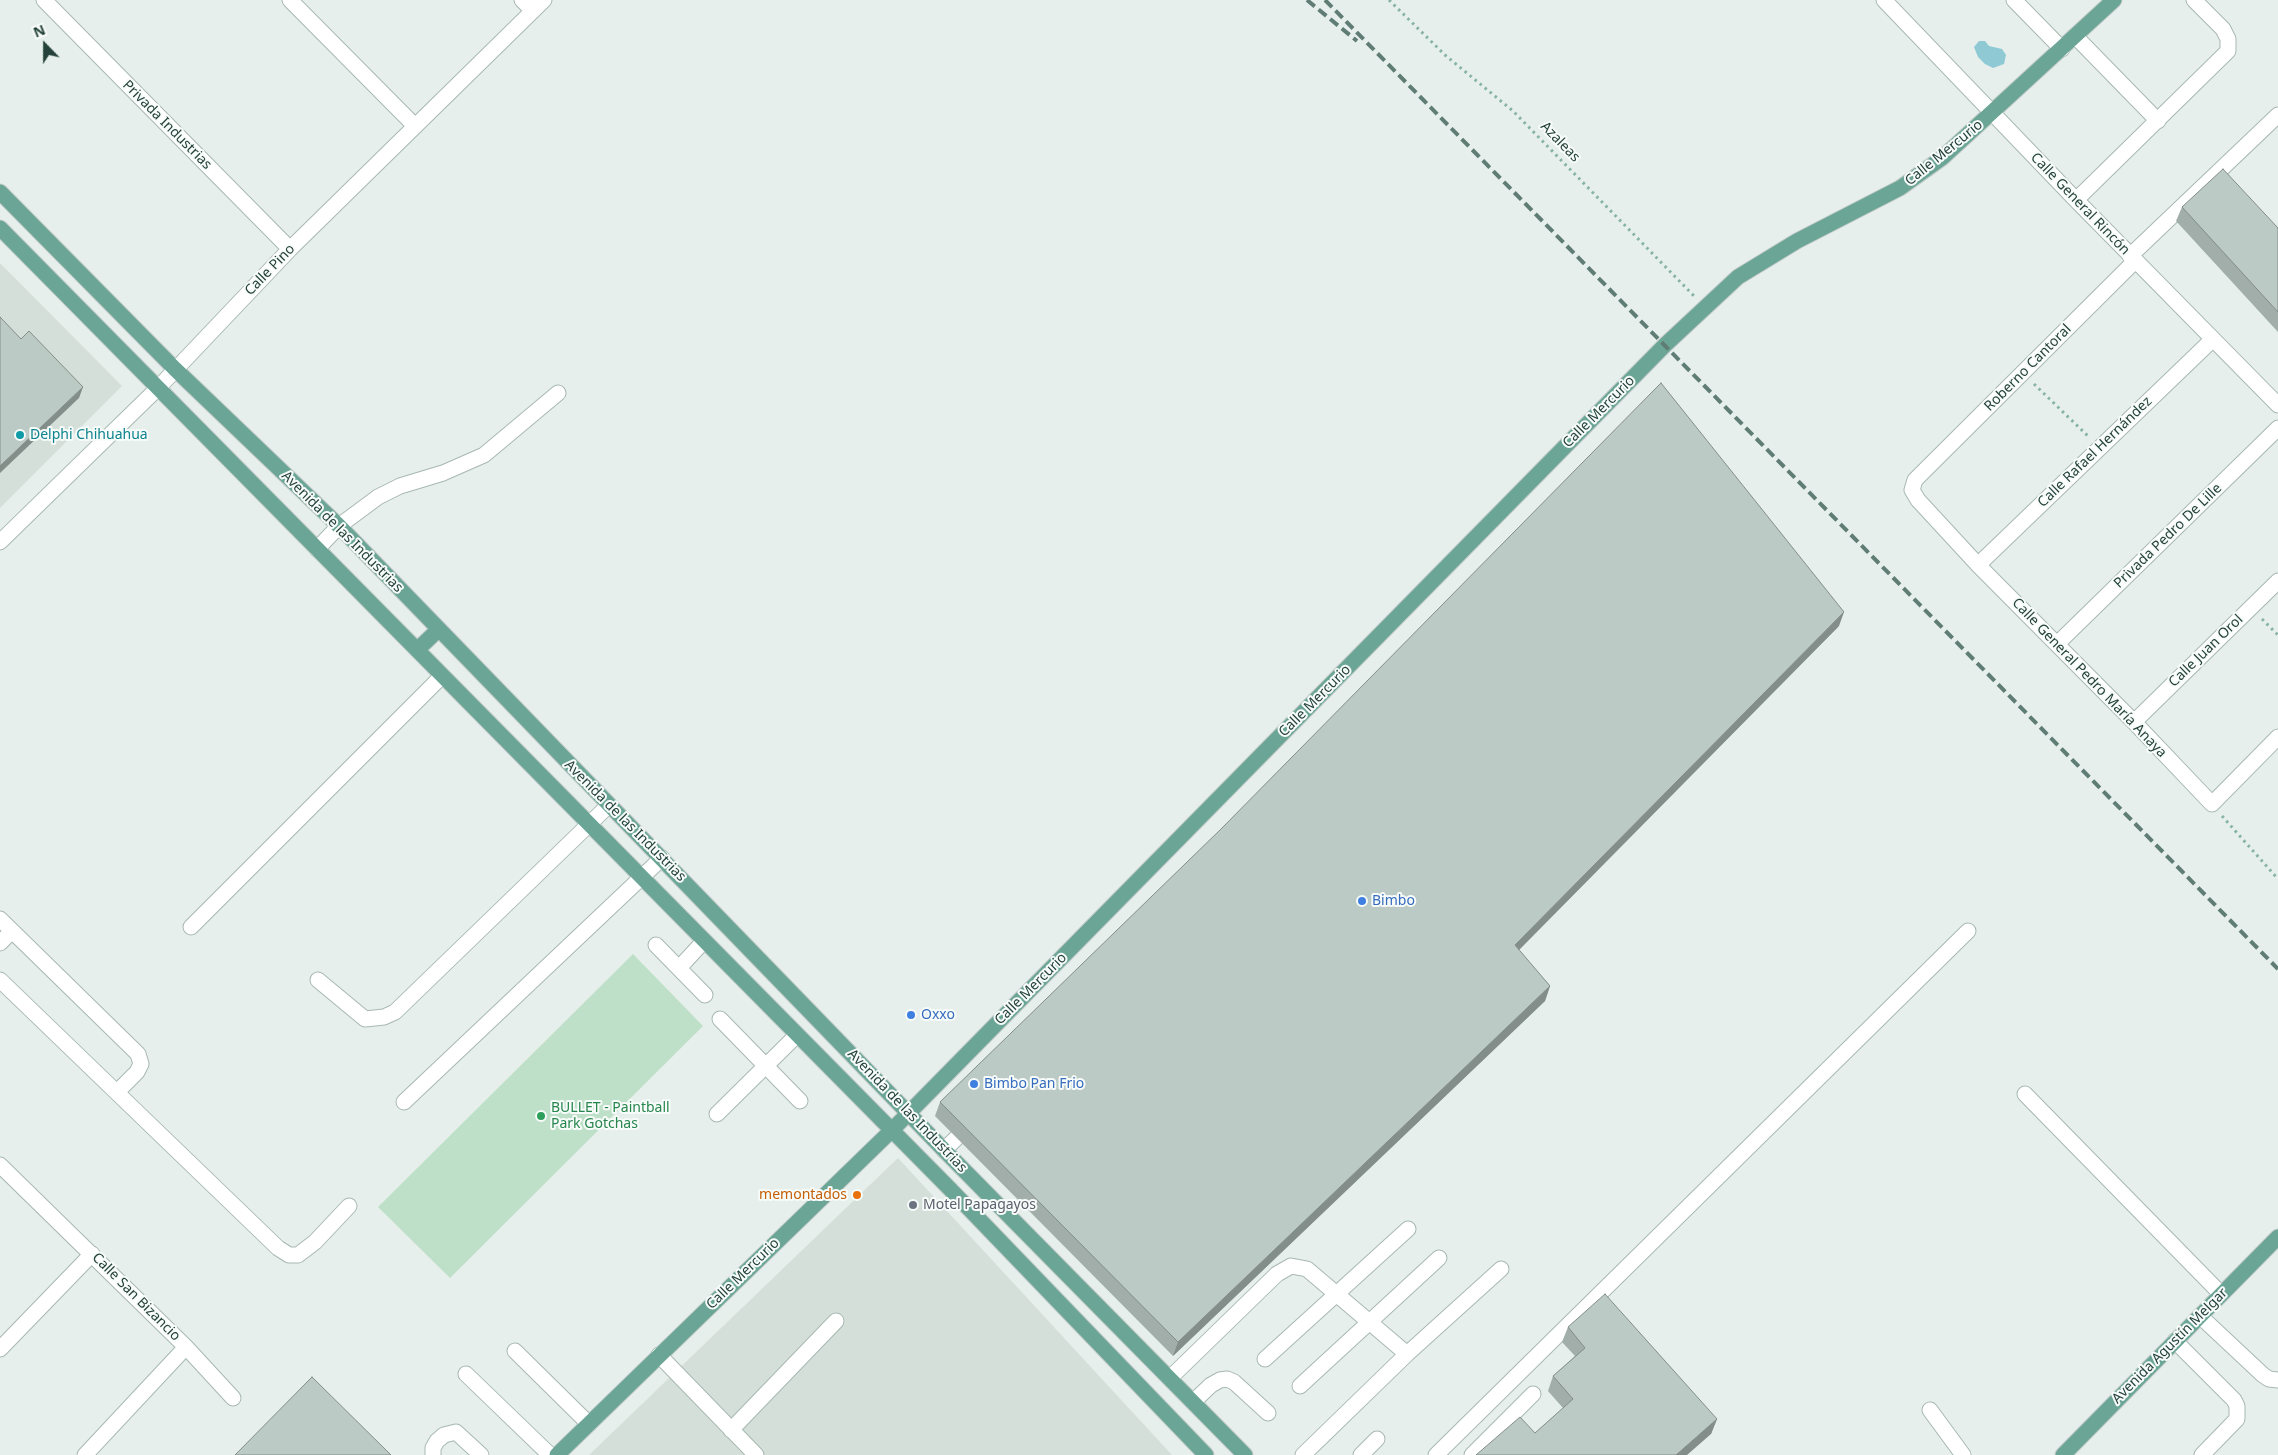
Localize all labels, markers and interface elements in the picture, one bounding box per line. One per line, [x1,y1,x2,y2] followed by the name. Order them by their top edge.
[20,20,70,70] north arrow
[30,20,48,42] text: N
[119,77,215,173] street label: Privada Industrias
[1902,117,1986,189] street label: Calle Mercurio
[1537,118,1583,166] street label: Azaleas
[2027,149,2133,259] street label: Calle General Rincón
[241,241,299,299] street label: Calle Pino
[1981,321,2075,415] street label: Roberno Cantoral
[1560,373,1638,451] street label: Calle Mercurio
[2034,393,2156,511] street label: Calle Rafael Hernández
[30,427,148,443] place label: Delphi Chihuahua
[14,429,26,441] marker: Delphi Chihuahua
[278,468,406,596] street label: Avenida de las Industrias
[2111,480,2225,592] street label: Privada Pedro De Lille
[2008,595,2170,761] street label: Calle General Pedro María Anaya
[2165,611,2247,691] street label: Calle Juan Orol
[1276,662,1354,740] street label: Calle Mercurio
[561,757,689,885] street label: Avenida de las Industrias
[1372,893,1415,909] place label: Bimbo
[1356,895,1368,907] marker: Bimbo
[992,950,1070,1028] street label: Calle Mercurio
[921,1007,955,1023] place label: Oxxo
[905,1009,917,1021] marker: Oxxo
[844,1046,970,1176] street label: Avenida de las Industrias
[984,1076,1084,1092] place label: Bimbo Pan Frio
[968,1078,980,1090] marker: Bimbo Pan Frio
[551,1100,670,1132] place label: BULLET - Paintball Park Gotchas
[535,1110,547,1122] marker: BULLET - Paintball Park Gotchas
[759,1187,847,1203] place label: memontados
[851,1189,863,1201] marker: memontados
[923,1197,1036,1213] place label: Motel Papagayos
[907,1199,919,1211] marker: Motel Papagayos
[703,1235,783,1313] street label: Calle Mercurio
[88,1249,184,1345] street label: Calle San Bizancio
[2109,1285,2231,1407] street label: Avenida Agustín Melgar

